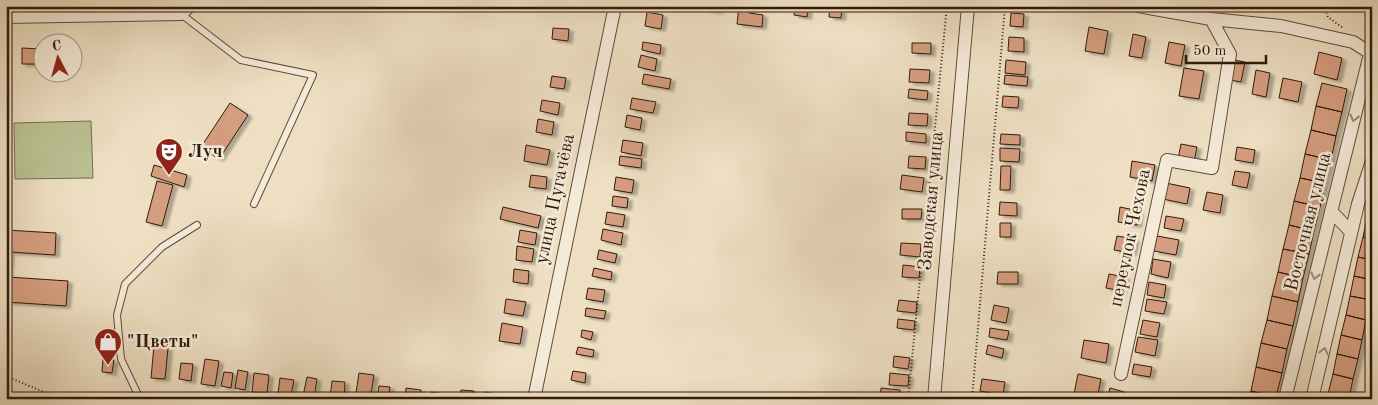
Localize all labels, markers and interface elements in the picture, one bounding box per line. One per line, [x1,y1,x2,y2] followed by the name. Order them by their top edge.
[32,32,82,82] north arrow
[1186,32,1266,64] scale bar
[51,39,62,54] text: С
[1193,44,1227,59] text: 50 m
[1350,114,1360,122] one-way arrow
[916,130,948,271] street label: Заводская улица
[533,131,579,266] street label: улица Пугачёва
[154,137,184,176] theatre icon: Луч
[188,143,223,162] place label: Луч
[1283,150,1336,293] street label: Восточная улица
[1107,167,1155,309] street label: переулок Чехова
[1310,271,1321,280] one-way arrow
[93,327,123,366] shop icon: "Цветы"
[127,333,198,352] place label: "Цветы"
[1318,347,1329,356] one-way arrow

